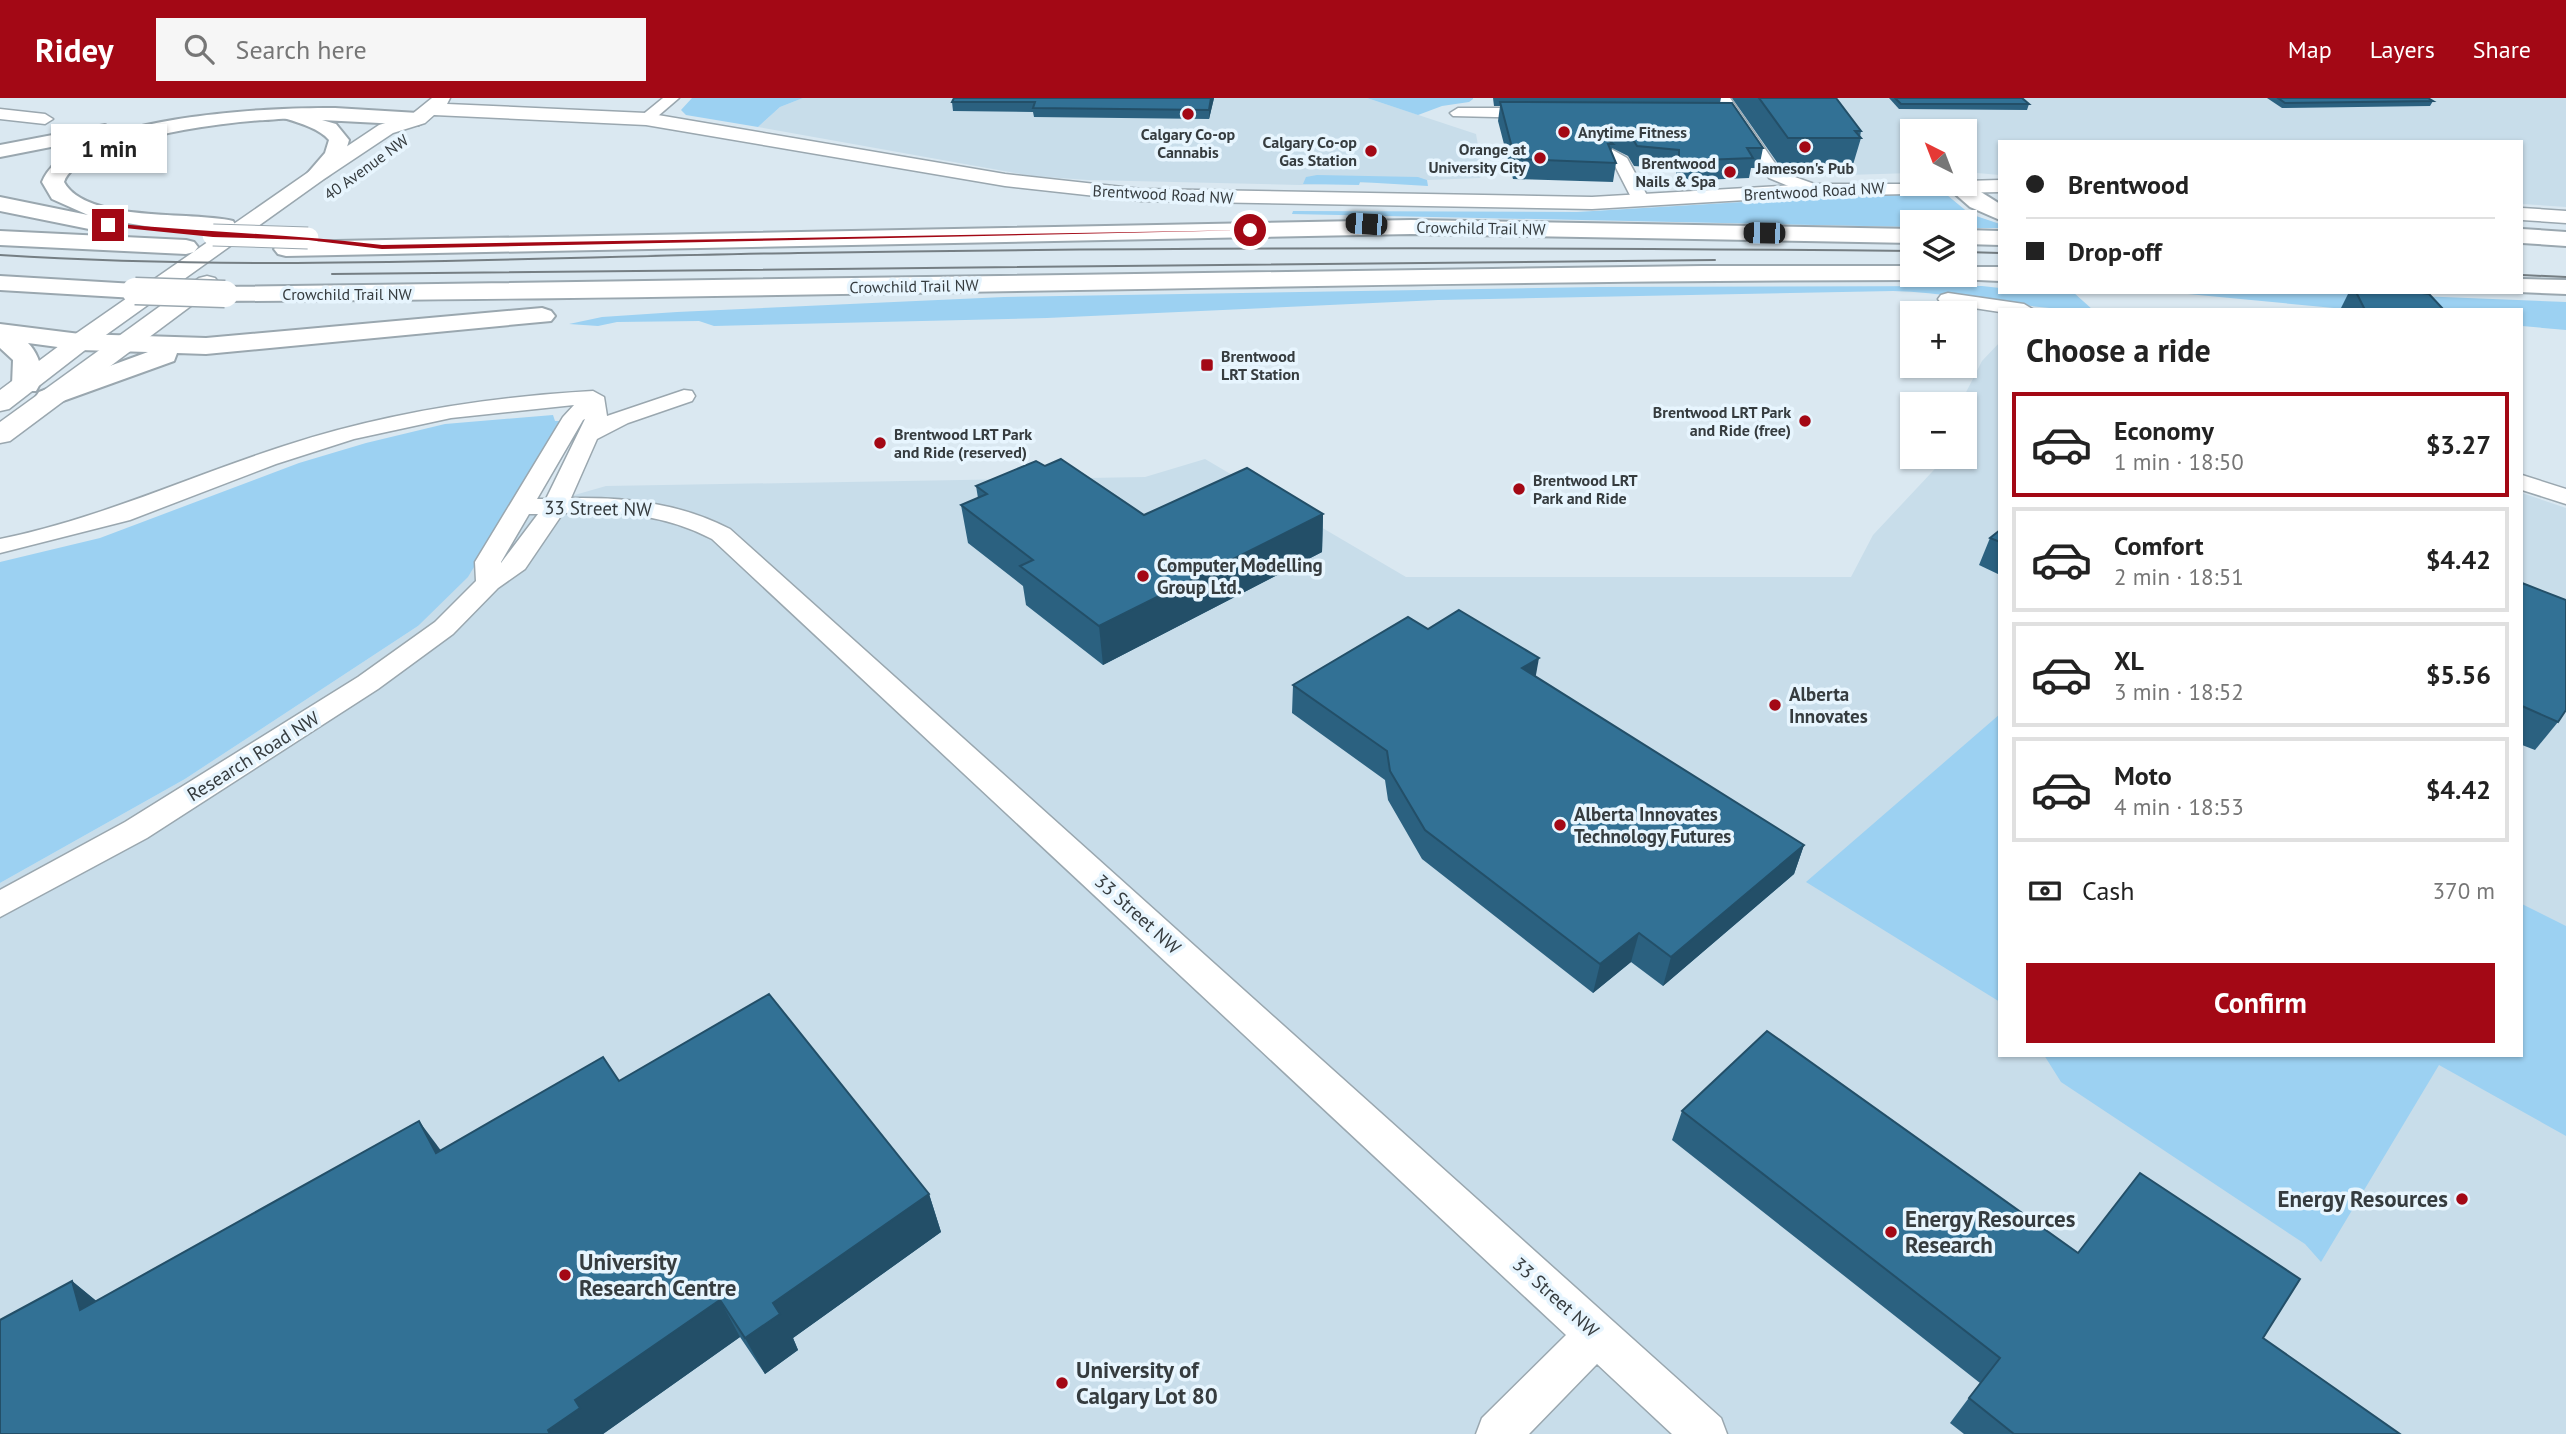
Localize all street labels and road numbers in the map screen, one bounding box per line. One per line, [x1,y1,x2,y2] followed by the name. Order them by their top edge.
[320,129,413,204] street label: 40 Avenue NW
[1743,177,1886,205] street label: Brentwood Road NW
[1092,180,1235,208] street label: Brentwood Road NW
[1416,217,1547,239] street label: Crowchild Trail NW
[849,275,980,297] street label: Crowchild Trail NW
[282,284,412,304] street label: Crowchild Trail NW
[544,495,652,521] street label: 33 Street NW
[182,706,324,806] street label: Research Road NW
[1090,869,1186,959] street label: 33 Street NW
[1508,1252,1604,1342] street label: 33 Street NW

